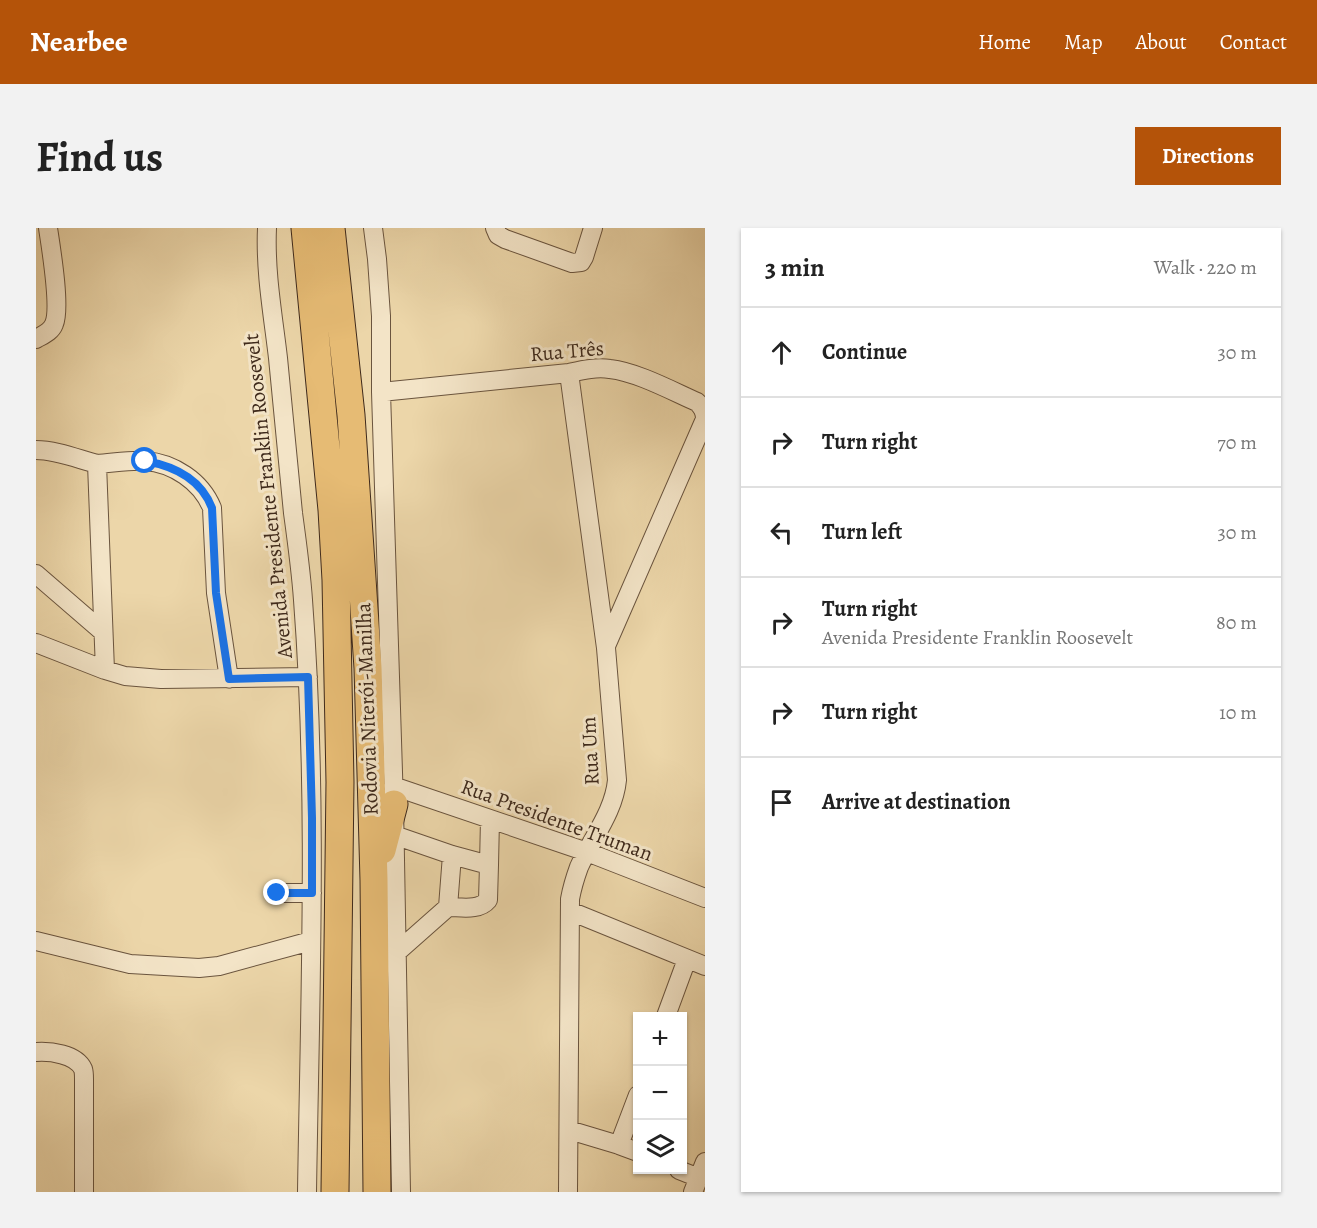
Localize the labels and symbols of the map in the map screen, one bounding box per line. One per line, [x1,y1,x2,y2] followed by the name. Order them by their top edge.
[237,332,299,661] street label: Avenida Presidente Franklin Roosevelt
[529,334,605,368] street label: Rua Três
[131,447,157,473] route start
[349,602,385,816] street label: Rodovia Niterói-Manilha
[574,716,606,786] street label: Rua Um
[457,772,657,868] street label: Rua Presidente Truman
[263,879,289,905] route end

